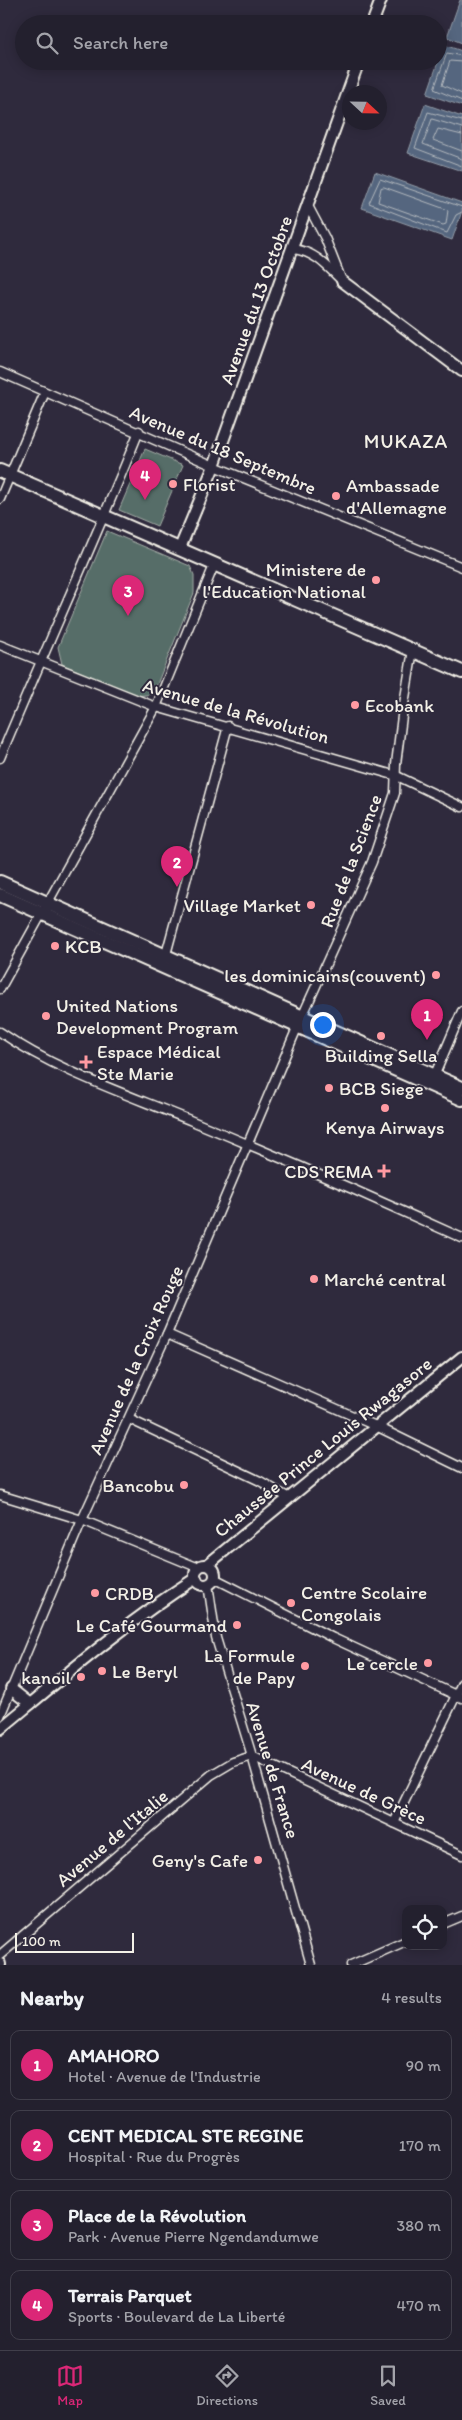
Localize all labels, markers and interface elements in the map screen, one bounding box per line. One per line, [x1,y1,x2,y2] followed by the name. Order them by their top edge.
[15,15,447,70] search box
[33,29,61,57] icon: search
[73,31,168,54] text: Search here
[342,85,387,130] north arrow
[215,212,297,388] street label: Avenue du 13 Octobre
[126,400,320,500] street label: Avenue du 18 Septembre
[364,429,448,453] district label: MUKAZA
[129,459,161,500] pin: 4
[183,473,236,496] place label: Florist
[346,474,447,519] place label: Ambassade d'Allemagne
[167,478,179,490] marker: Florist
[330,490,342,502] marker: Ambassade d'Allemagne
[202,558,367,603] place label: Ministere de l'Education National
[370,574,382,586] marker: Ministere de l'Education National
[112,575,144,616] pin: 3
[140,673,332,749] street label: Avenue de la Révolution
[365,694,434,717] place label: Ecobank
[349,699,361,711] marker: Ecobank
[315,791,387,931] street label: Rue de la Science
[161,846,193,887] pin: 2
[183,894,301,917] place label: Village Market
[305,899,317,911] marker: Village Market
[65,935,102,958] place label: KCB
[49,940,61,952] marker: KCB
[224,964,426,987] place label: les dominicains(couvent)
[430,969,442,981] marker: les dominicains(couvent)
[56,994,238,1039] place label: United Nations Development Program
[411,999,443,1040] pin: 1
[40,1010,52,1022] marker: United Nations Development Program
[310,1012,336,1038] your location
[375,1030,387,1042] marker: Building Sella
[97,1040,221,1085] place label: Espace Médical Ste Marie
[325,1044,437,1067] place label: Building Sella
[79,1055,93,1069] marker: Espace Médical Ste Marie
[339,1077,424,1100] place label: BCB Siege
[323,1082,335,1094] marker: BCB Siege
[379,1102,391,1114] marker: Kenya Airways
[325,1116,445,1139] place label: Kenya Airways
[284,1160,373,1183] place label: CDS REMA
[377,1164,391,1178] marker: CDS REMA
[84,1262,188,1458] street label: Avenue de la Croix Rouge
[324,1268,447,1291] place label: Marché central
[308,1273,320,1285] marker: Marché central
[209,1352,437,1542] street label: Chaussée Prince Louis Rwagasore
[102,1474,174,1497] place label: Bancobu
[178,1479,190,1491] marker: Bancobu
[301,1581,427,1626] place label: Centre Scolaire Congolais
[105,1582,154,1605] place label: CRDB
[89,1587,101,1599] marker: CRDB
[285,1597,297,1609] marker: Centre Scolaire Congolais
[76,1614,227,1637] place label: Le Café Gourmand
[231,1619,243,1631] marker: Le Café Gourmand
[204,1644,295,1689] place label: La Formule de Papy
[347,1652,418,1675] place label: Le cercle
[422,1657,434,1669] marker: Le cercle
[112,1660,178,1683] place label: Le Beryl
[299,1660,311,1672] marker: La Formule de Papy
[96,1665,108,1677] marker: Le Beryl
[21,1666,72,1689] place label: kanoil
[75,1671,87,1683] marker: kanoil
[241,1699,305,1841] street label: Avenue de France
[298,1752,430,1830] street label: Avenue de Grèce
[51,1784,173,1892] street label: Avenue de l'Italie
[152,1849,248,1872] place label: Geny's Cafe
[252,1854,264,1866] marker: Geny's Cafe
[402,1905,447,1950] map controls
[402,1905,447,1950] button: locate
[15,1930,134,1953] scale bar
[22,1933,61,1950] text: 100 m
[20,1985,84,2010] text: Nearby
[381,1988,442,2007] text: 4 results
[68,2044,160,2067] text: AMAHORO
[33,2056,41,2075] text: 1
[406,2056,441,2075] text: 90 m
[68,2067,261,2086] text: Hotel · Avenue de l'Industrie
[68,2124,303,2147] text: CENT MEDICAL STE REGINE
[33,2136,41,2155] text: 2
[399,2136,441,2155] text: 170 m
[68,2147,240,2166] text: Hospital · Rue du Progrès
[68,2204,246,2227] text: Place de la Révolution
[33,2216,41,2235] text: 3
[397,2216,441,2235] text: 380 m
[68,2227,319,2246] text: Park · Avenue Pierre Ngendandumwe
[68,2284,192,2307] text: Terrais Parquet
[32,2296,42,2315] text: 4
[397,2296,441,2315] text: 470 m
[68,2307,285,2326] text: Sports · Boulevard de La Liberté
[56,2362,84,2409] tab: Map
[196,2362,258,2409] tab: Directions
[370,2362,406,2409] tab: Saved

